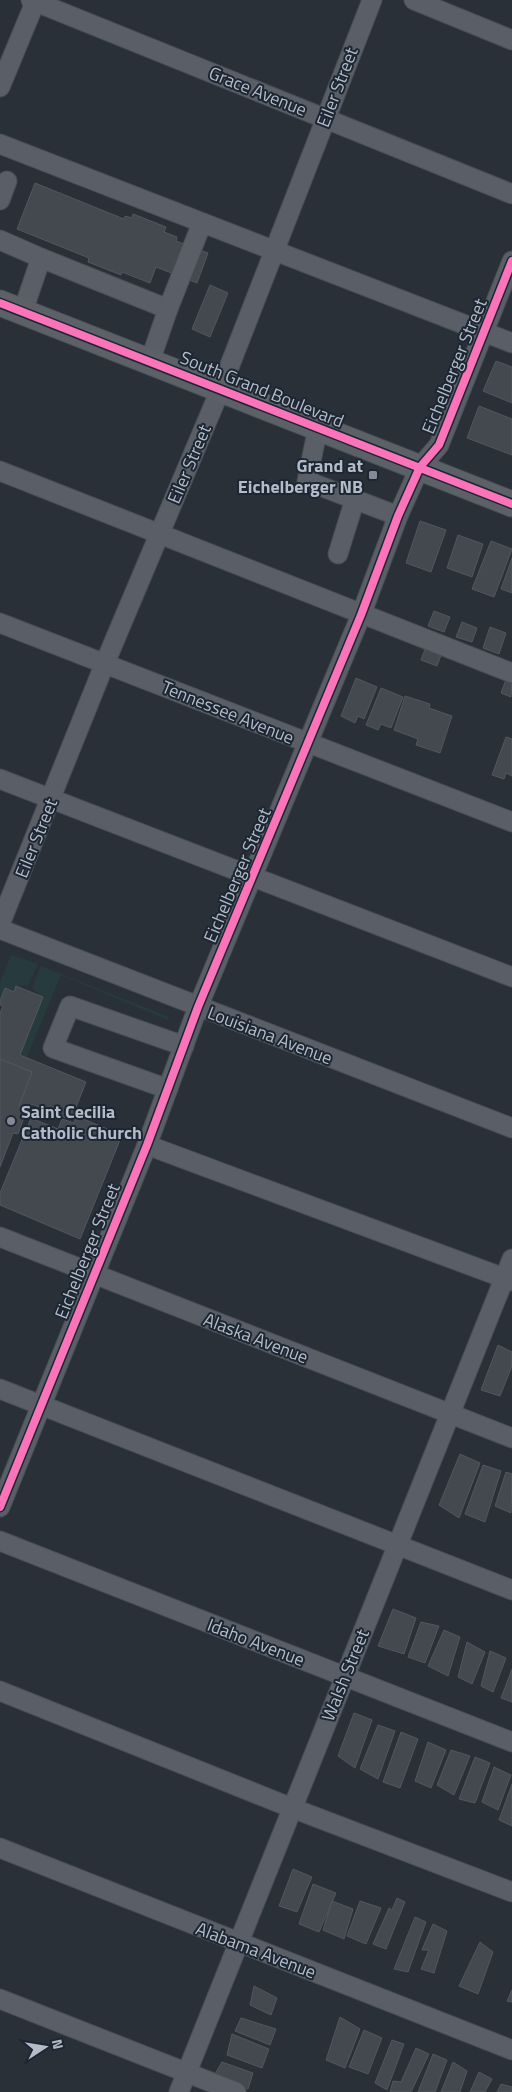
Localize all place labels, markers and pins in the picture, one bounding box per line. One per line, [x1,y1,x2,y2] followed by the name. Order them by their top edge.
[238,452,363,500] place label: Grand at Eichelberger NB
[367,469,379,481] marker: Grand at Eichelberger NB
[21,1098,142,1146] place label: Saint Cecilia Catholic Church
[5,1115,17,1127] marker: Saint Cecilia Catholic Church

